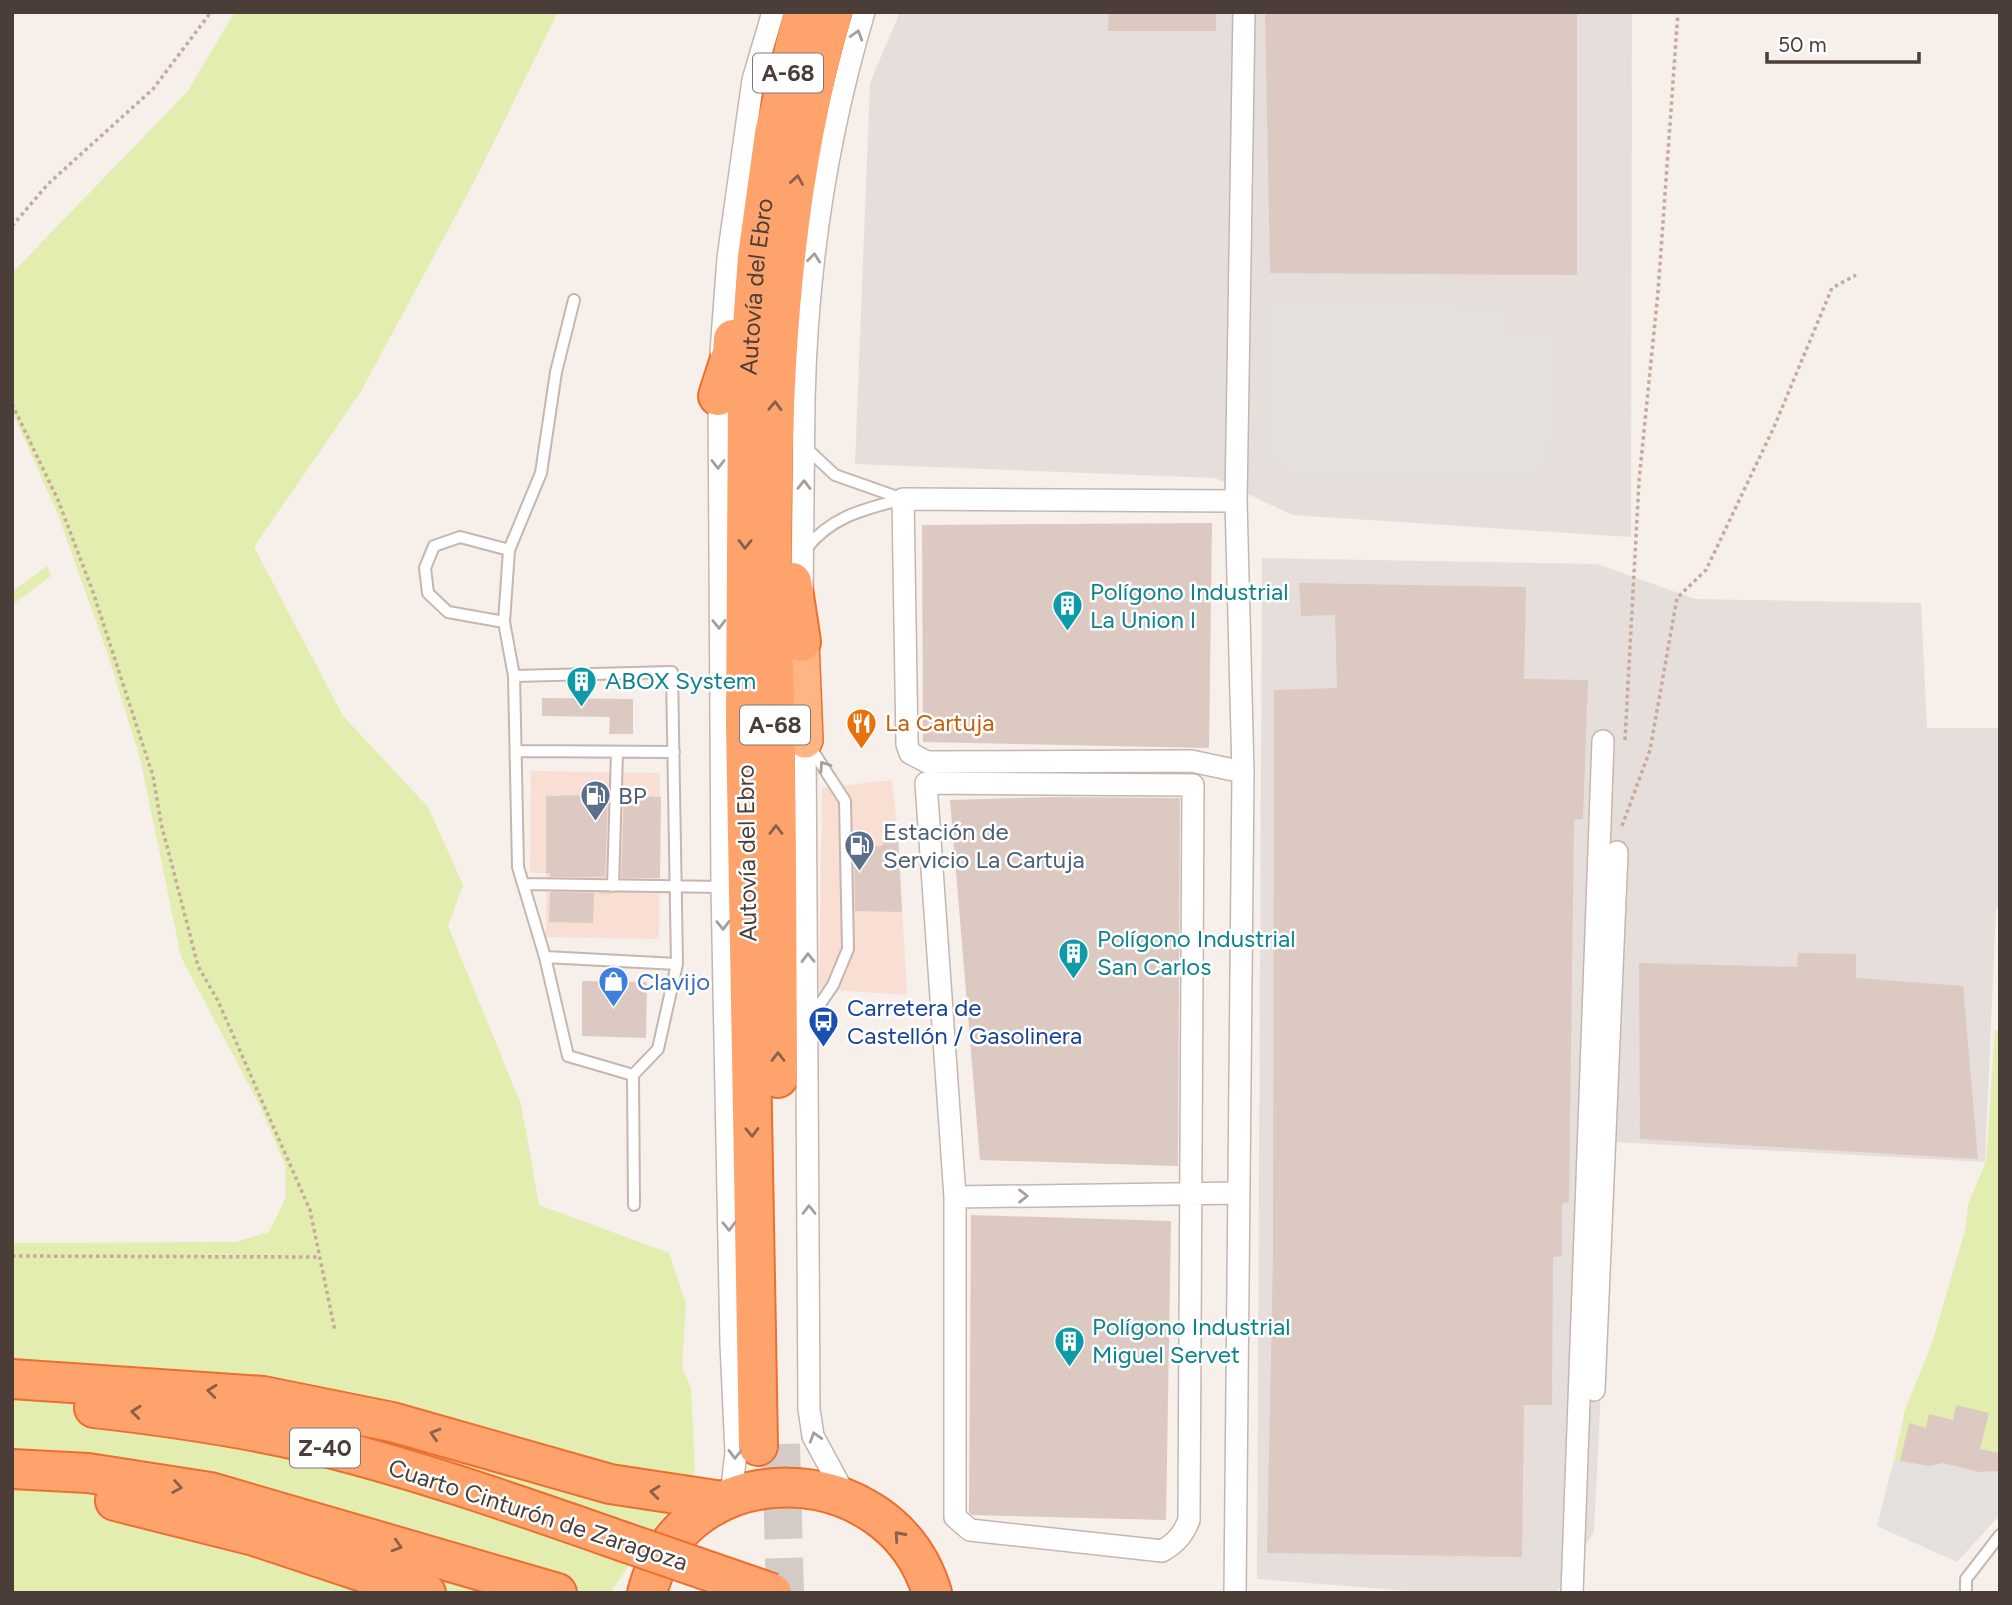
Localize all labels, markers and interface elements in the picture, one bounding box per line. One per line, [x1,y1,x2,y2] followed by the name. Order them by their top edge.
[1767,21,1919,65] scale bar
[848,29,863,41] one-way arrow
[1778,32,1827,57] text: 50 m
[753,54,823,92] road number: A-68
[789,174,804,186] one-way arrow
[734,196,779,376] street label: Autovía del Ebro
[807,253,822,264] one-way arrow
[768,400,783,411] one-way arrow
[710,459,726,470] one-way arrow
[796,480,812,490] one-way arrow
[737,539,753,549] one-way arrow
[1090,577,1288,634] place label: Polígono Industrial La Union I
[1050,589,1084,633] building icon: Polígono Industrial La Union I
[711,619,727,630] one-way arrow
[565,664,599,708] building icon: ABOX System
[605,666,756,695] place label: ABOX System
[740,706,810,744] road number: A-68
[845,706,879,750] restaurant icon: La Cartuja
[885,708,994,737] place label: La Cartuja
[820,761,832,774] one-way arrow
[730,764,763,942] street label: Autovía del Ebro
[578,779,612,823] fuel station icon: BP
[618,781,647,810] place label: BP
[883,817,1085,874] place label: Estación de Servicio La Cartuja
[768,824,784,834] one-way arrow
[843,829,877,873] fuel station icon: Estación de Servicio La Cartuja
[715,919,730,930] one-way arrow
[1097,924,1295,981] place label: Polígono Industrial San Carlos
[1057,936,1091,980] building icon: Polígono Industrial San Carlos
[800,952,815,963] one-way arrow
[597,965,631,1009] shop icon: Clavijo
[637,967,710,996] place label: Clavijo
[847,993,1082,1050] place label: Carretera de Castellón / Gasolinera
[807,1005,841,1049] bus stop icon: Carretera de Castellón / Gasolinera
[770,1051,786,1062] one-way arrow
[745,1127,760,1138] one-way arrow
[1019,1188,1029,1204] one-way arrow
[801,1204,817,1215] one-way arrow
[721,1222,737,1232] one-way arrow
[1092,1312,1290,1369] place label: Polígono Industrial Miguel Servet
[1052,1324,1086,1368] building icon: Polígono Industrial Miguel Servet
[206,1384,217,1399] one-way arrow
[130,1405,141,1420] one-way arrow
[290,1428,360,1468] road number: Z-40
[429,1428,441,1443] one-way arrow
[808,1431,823,1443] one-way arrow
[727,1449,743,1460] one-way arrow
[385,1452,692,1577] street label: Cuarto Cinturón de Zaragoza
[171,1479,183,1494] one-way arrow
[649,1484,660,1499] one-way arrow
[895,1531,907,1544] one-way arrow
[390,1538,402,1553] one-way arrow

